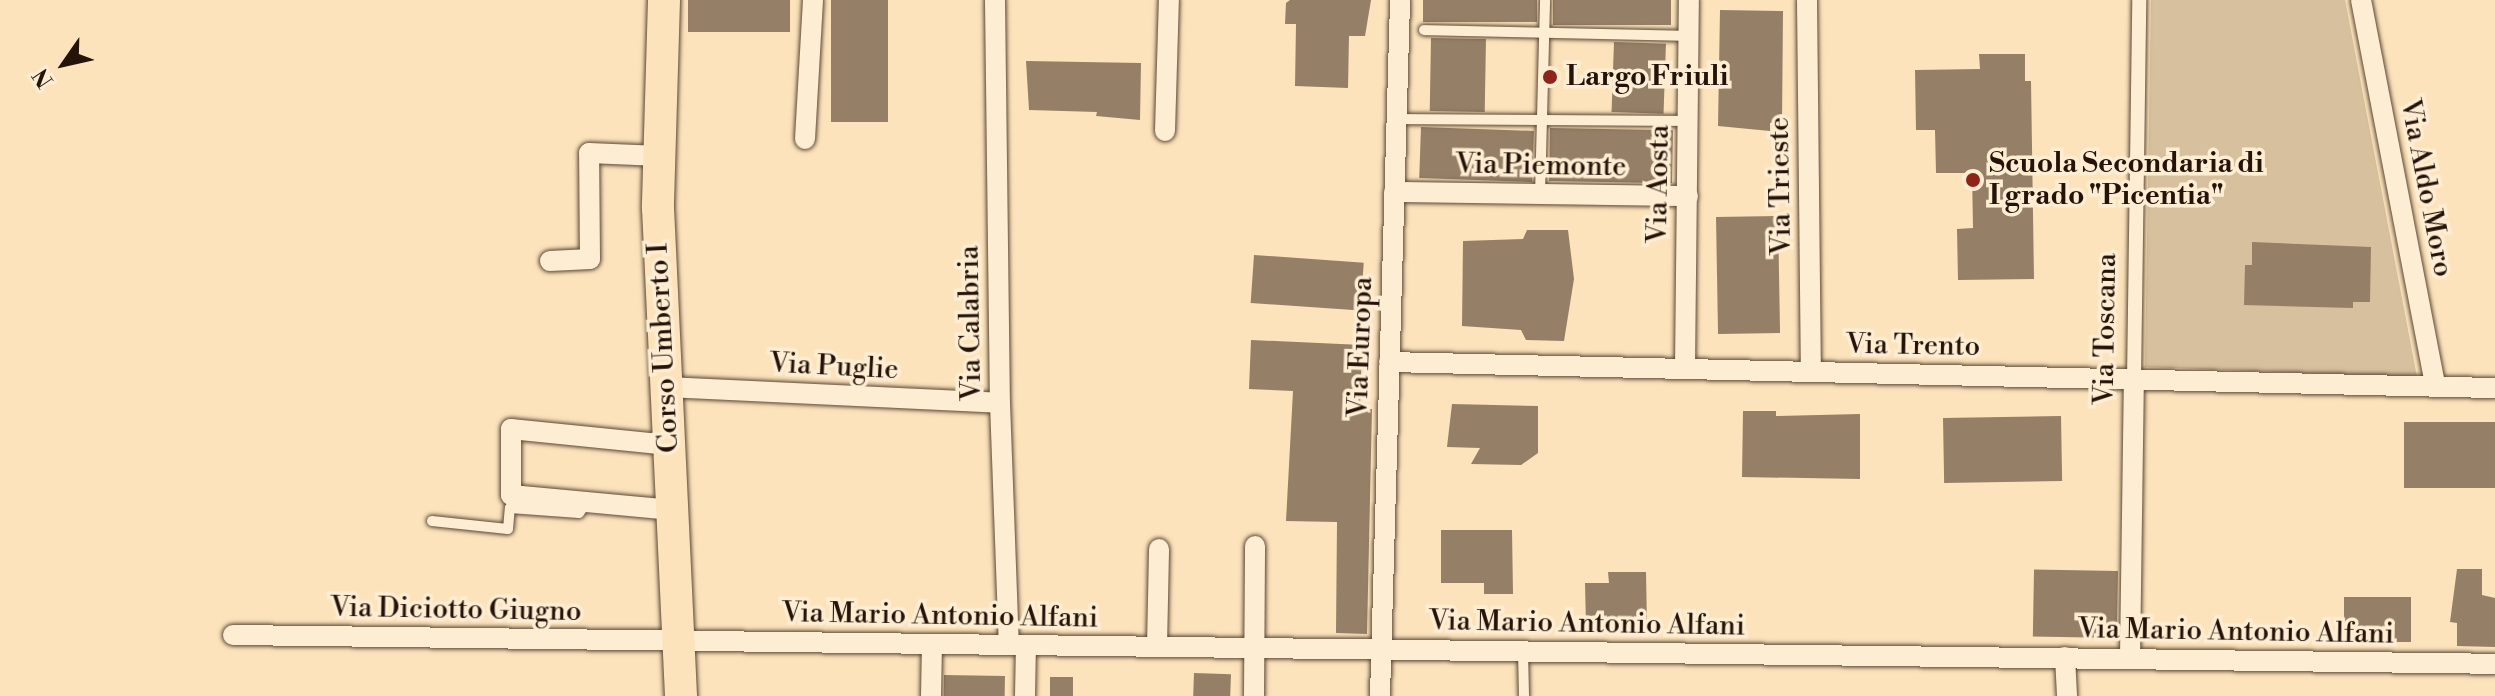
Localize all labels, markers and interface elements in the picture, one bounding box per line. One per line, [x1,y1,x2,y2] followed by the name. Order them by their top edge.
[24,24,104,104] north arrow
[1566,60,1728,94] place label: Largo Friuli
[28,63,60,92] text: N
[1541,68,1559,86] marker: Largo Friuli
[2392,96,2460,280] street label: Via Aldo Moro
[1763,116,1799,256] street label: Via Trieste
[1641,124,1677,244] street label: Via Aosta
[1989,147,2264,213] place label: Scuola Secondaria di I grado "Picentia"
[1455,148,1627,184] street label: Via Piemonte
[1964,171,1982,189] marker: Scuola Secondaria di I grado "Picentia"
[642,242,686,454] street label: Corso Umberto I
[953,245,989,401] street label: Via Calabria
[2088,253,2124,405] street label: Via Toscana
[1342,276,1380,418] street label: Via Europa
[1846,328,1980,364] street label: Via Trento
[769,347,899,387] street label: Via Puglie
[330,591,582,629] street label: Via Diciotto Giugno
[782,596,1098,636] street label: Via Mario Antonio Alfani
[1429,604,1745,644] street label: Via Mario Antonio Alfani
[2078,612,2394,652] street label: Via Mario Antonio Alfani

